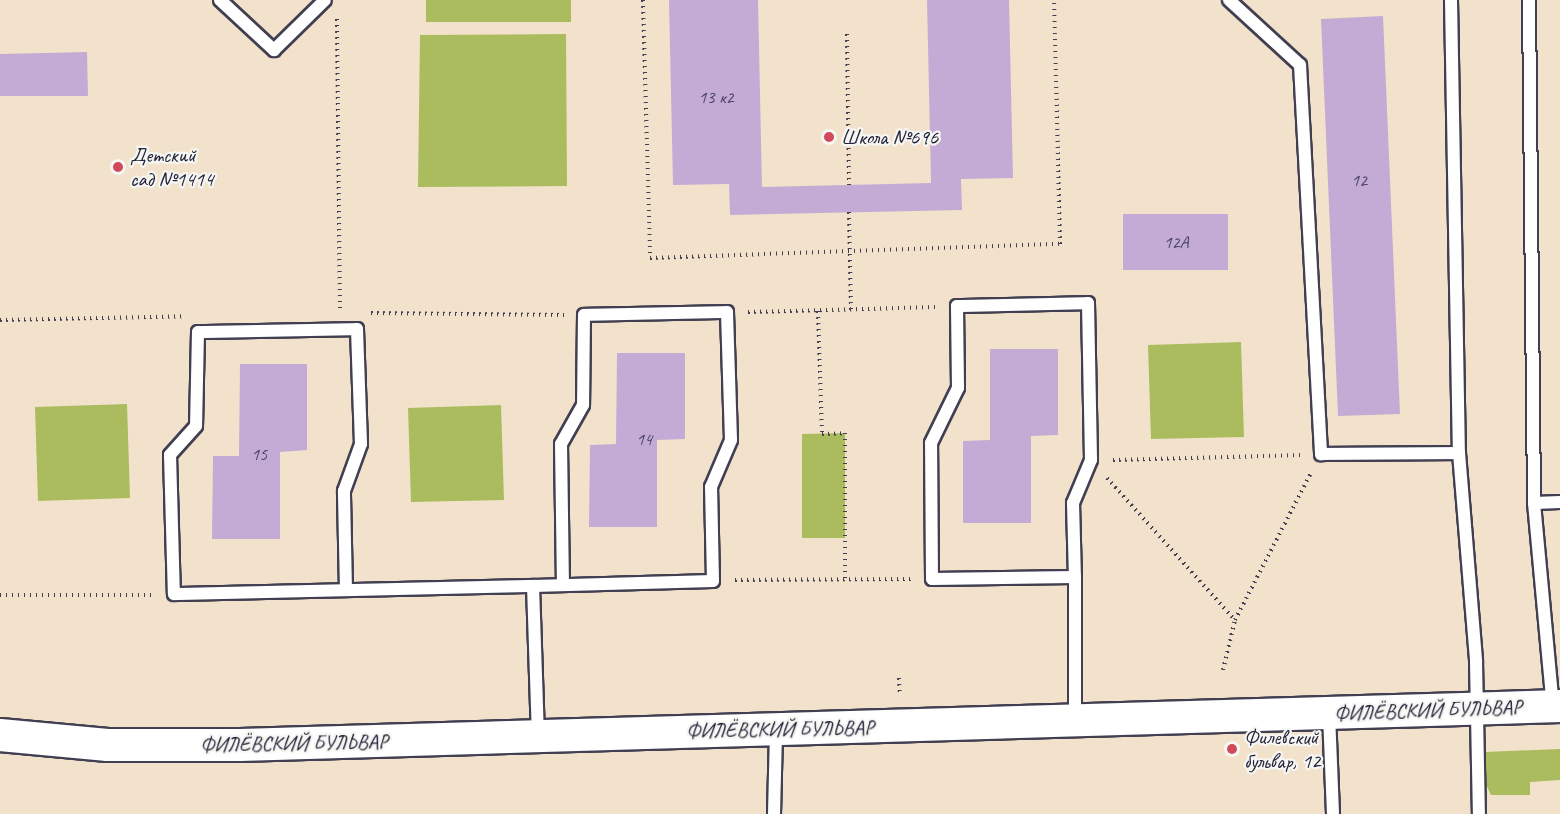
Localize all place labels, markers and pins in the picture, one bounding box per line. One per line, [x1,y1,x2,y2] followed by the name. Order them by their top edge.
[841,124,938,150] place label: Школа №696
[822,130,836,144] marker: Школа №696
[130,142,213,192] place label: Детский сад №1414
[111,160,125,174] marker: Детский сад №1414
[1244,724,1321,774] place label: Филевский бульвар, 12
[1225,742,1239,756] marker: Филевский бульвар, 12

